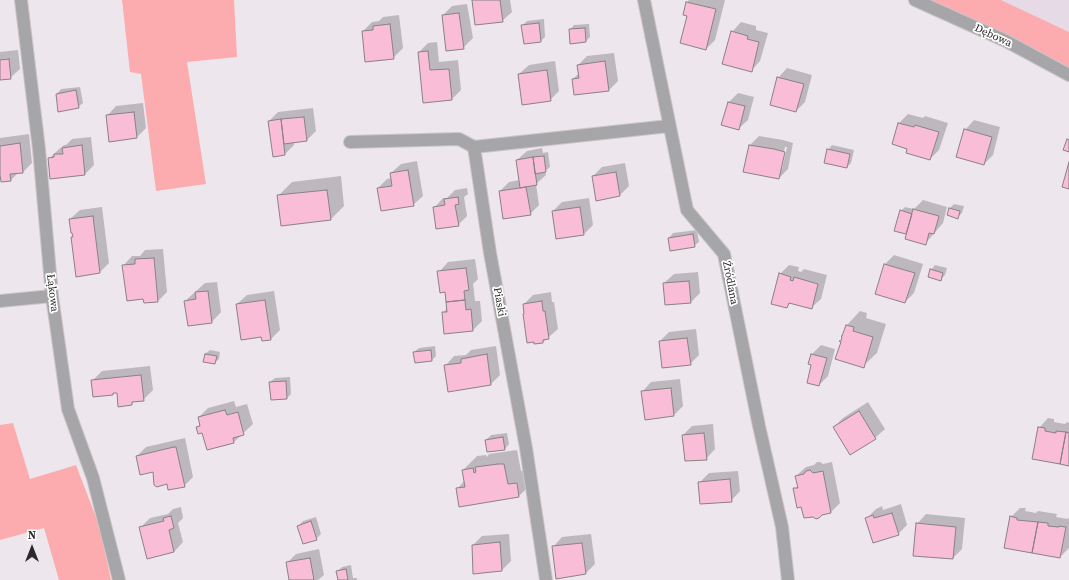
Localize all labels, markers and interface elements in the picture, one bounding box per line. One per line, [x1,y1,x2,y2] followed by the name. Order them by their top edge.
[972,22,1014,50] street label: Dębowa
[719,260,741,306] street label: Źródlana
[43,273,61,313] street label: Łąkowa
[490,286,508,318] street label: Piaski
[12,528,52,568] north arrow
[28,528,36,543] text: N

